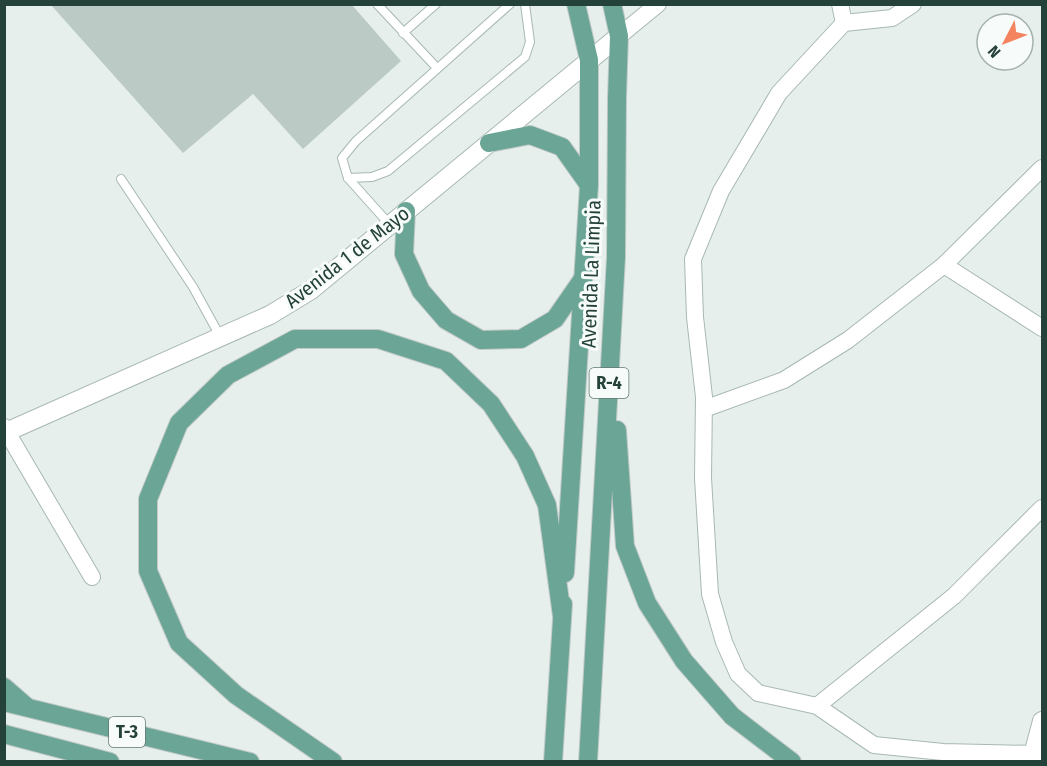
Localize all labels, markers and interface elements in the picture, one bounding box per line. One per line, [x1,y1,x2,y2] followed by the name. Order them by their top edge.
[975,12,1035,72] north arrow
[984,42,1004,62] text: N
[576,200,606,348] street label: Avenida La Limpia
[280,201,414,313] street label: Avenida 1 de Mayo
[590,368,628,398] road number: R-4
[109,717,145,747] road number: T-3

